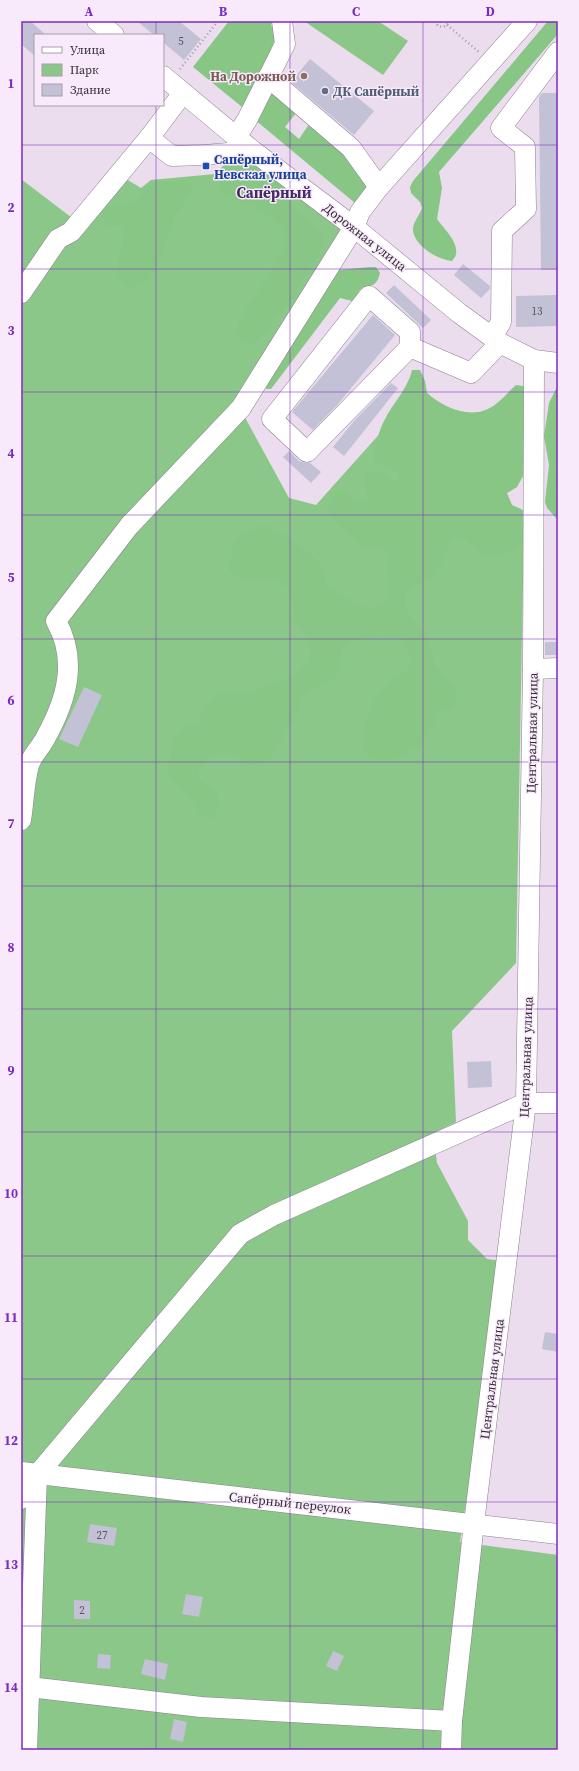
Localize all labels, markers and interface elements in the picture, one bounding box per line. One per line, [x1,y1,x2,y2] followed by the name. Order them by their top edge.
[85,3,94,20] text: A
[219,3,228,20] text: B
[352,3,360,20] text: C
[485,3,495,20] text: D
[34,34,164,106] legend
[178,34,184,49] house number: 5
[70,42,106,58] text: Улица
[70,62,99,78] text: Парк
[210,68,296,85] place label: На Дорожной
[299,71,309,81] marker: На Дорожной
[7,75,15,92] text: 1
[70,82,111,98] text: Здание
[333,83,420,100] place label: ДК Сапёрный
[320,86,330,96] marker: ДК Сапёрный
[214,151,307,183] place label: Сапёрный, Невская улица
[201,161,211,171] marker: Сапёрный, Невская улица
[236,182,312,203] district label: Сапёрный
[7,199,15,216] text: 2
[320,199,411,275] street label: Дорожная улица
[532,304,543,319] house number: 13
[7,322,15,339] text: 3
[7,445,15,462] text: 4
[7,569,15,586] text: 5
[522,672,542,794] street label: Центральная улица
[7,692,15,709] text: 6
[7,815,15,832] text: 7
[7,939,15,956] text: 8
[515,996,537,1118] street label: Центральная улица
[7,1062,15,1079] text: 9
[4,1185,18,1202] text: 10
[4,1309,18,1326] text: 11
[476,1317,508,1440] street label: Центральная улица
[4,1432,18,1449] text: 12
[228,1488,352,1518] street label: Сапёрный переулок
[97,1528,108,1543] house number: 27
[4,1556,18,1573] text: 13
[79,1603,85,1618] house number: 2
[4,1679,18,1696] text: 14

